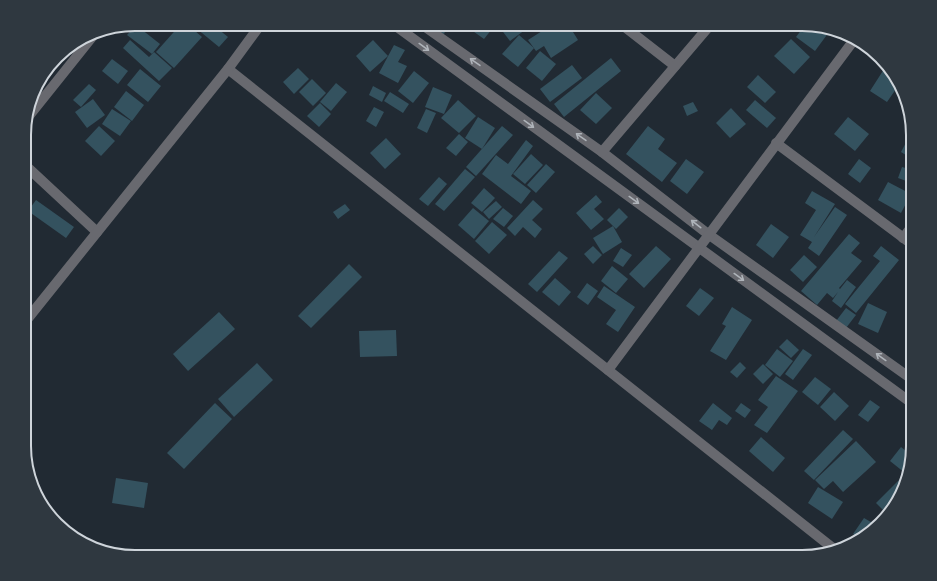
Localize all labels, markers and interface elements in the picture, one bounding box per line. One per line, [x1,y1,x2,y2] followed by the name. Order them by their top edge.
[419,43,430,51] one-way arrow
[470,58,481,66] one-way arrow
[523,120,534,128] one-way arrow
[576,133,587,141] one-way arrow
[628,196,639,205] one-way arrow
[690,220,701,229] one-way arrow
[733,273,744,281] one-way arrow
[876,353,887,361] one-way arrow

